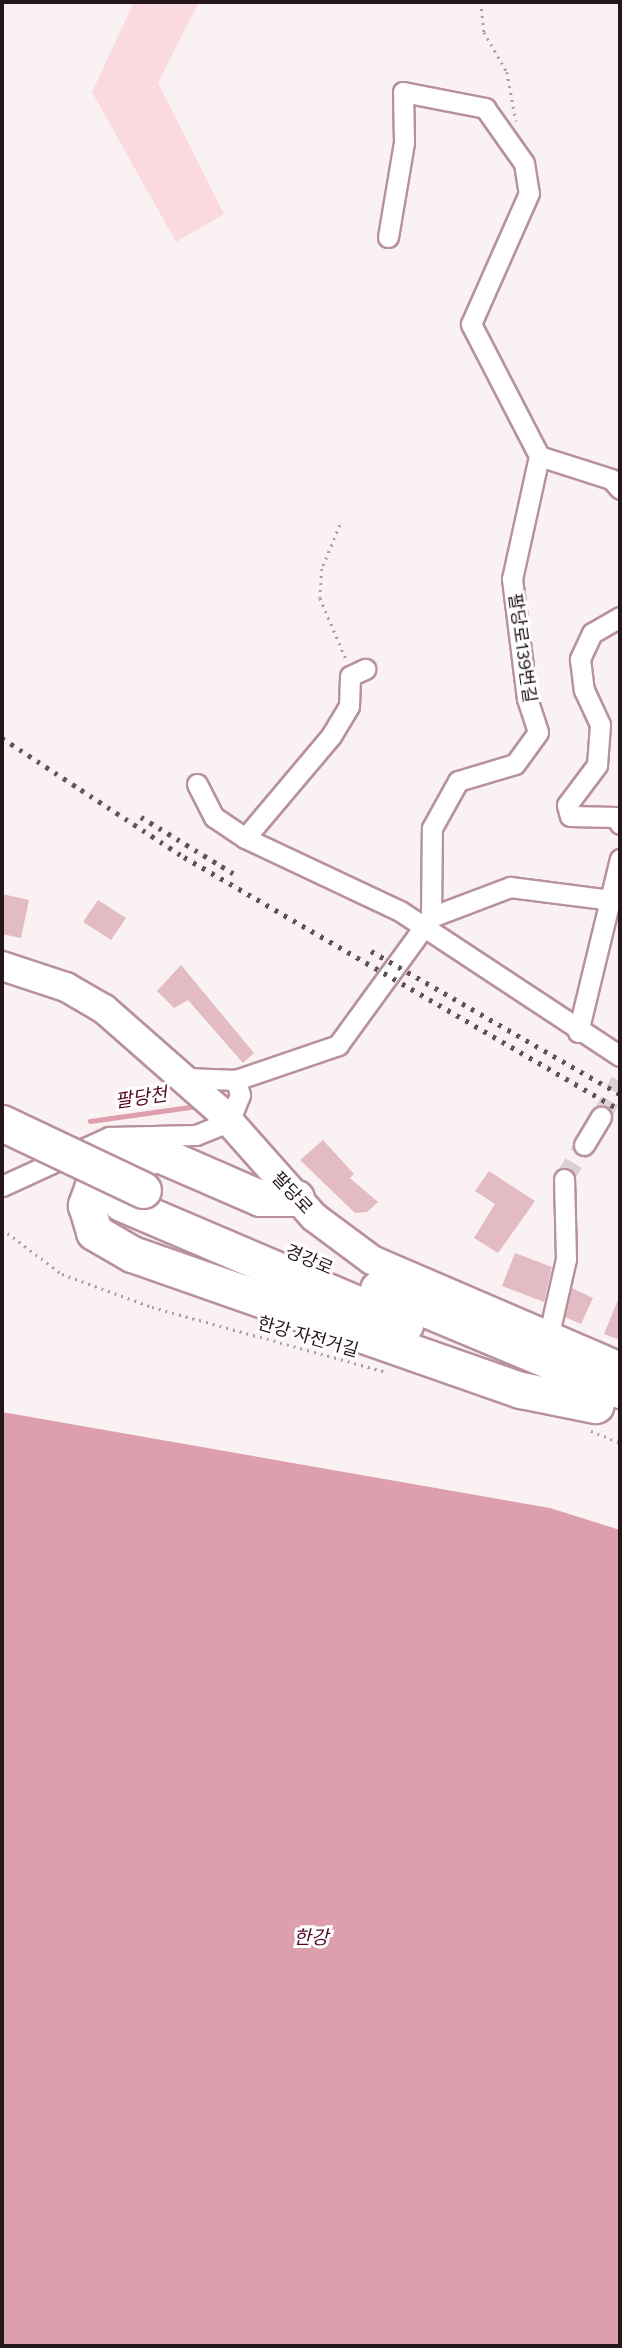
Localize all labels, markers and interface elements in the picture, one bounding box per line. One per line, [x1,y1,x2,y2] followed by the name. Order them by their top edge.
[504,592,540,704] street label: 팔당로139번길
[113,1083,169,1113] water label: 팔당천
[267,1167,317,1219] street label: 팔당로
[282,1240,336,1280] street label: 경강로
[255,1312,361,1362] street label: 한강 자전거길
[294,1927,328,1949] water label: 한강

